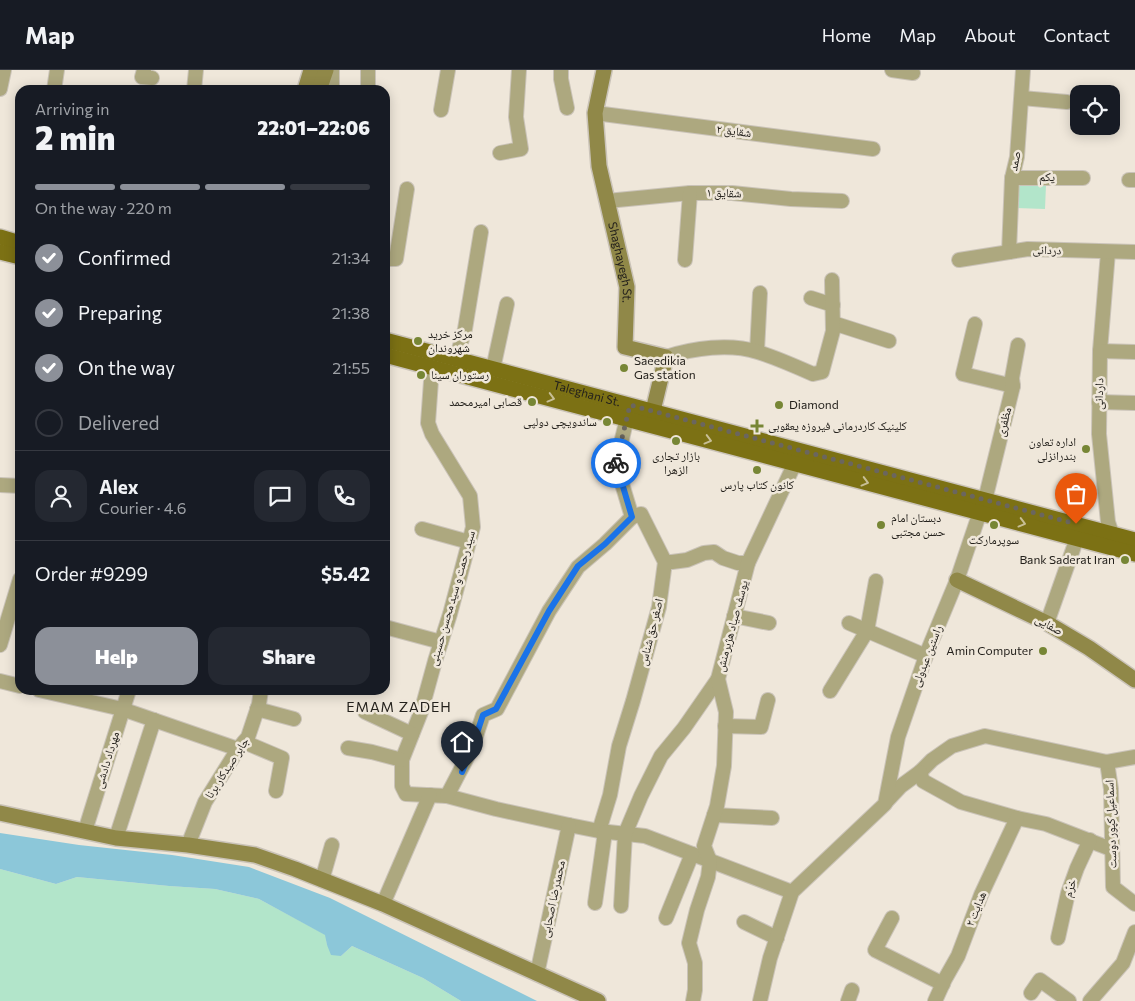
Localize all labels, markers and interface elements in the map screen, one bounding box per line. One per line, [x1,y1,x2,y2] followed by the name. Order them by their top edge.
[25,20,75,49] text: Map
[822,24,871,46] text: Home
[899,24,936,46] text: Map
[964,24,1016,46] text: About
[1044,24,1110,46] text: Contact
[1070,85,1120,135] map controls
[1070,85,1120,135] button: locate
[35,99,109,118] text: Arriving in
[257,116,370,139] text: 22:01–22:06
[35,117,115,157] text: 2 min
[716,121,752,140] street label: شقایق ۲
[1005,150,1023,172] street label: صمد
[1039,169,1055,185] street label: یکم
[706,184,742,201] street label: شقایق ۱
[35,198,172,217] text: On the way · 220 m
[606,220,635,303] street label: Shaghayegh St.
[1032,241,1062,258] street label: دردانی
[35,244,63,272] icon: check
[78,246,171,269] text: Confirmed
[332,248,370,267] text: 21:34
[35,299,63,327] icon: check
[78,301,162,324] text: Preparing
[332,303,370,322] text: 21:38
[428,326,473,355] place label: مرکز خرید شهروندان
[412,335,424,347] marker: مرکز خرید شهروندان
[634,353,696,381] place label: Saeedikia Gas station
[35,354,63,382] icon: check
[78,356,175,379] text: On the way
[332,358,370,377] text: 21:55
[618,362,630,374] marker: Saeedikia Gas station
[431,367,489,382] place label: رستوران سینا
[415,369,427,381] marker: رستوران سینا
[552,377,623,409] street label: Taleghani St.
[1091,378,1106,410] street label: داردانی
[546,393,554,403] one-way arrow
[449,394,522,409] place label: قصابی امیرمحمد
[526,396,538,408] marker: قصابی امیرمحمد
[789,397,839,411] place label: Diamond
[773,399,785,411] marker: Diamond
[993,406,1014,438] street label: مظفری
[78,411,159,434] text: Delivered
[523,414,597,429] place label: ساندویچی دولپی
[601,416,613,428] marker: ساندویچی دولپی
[768,418,907,433] place label: کلینیک کاردرمانی فیروزه یعقوبی
[750,419,764,433] marker: کلینیک کاردرمانی فیروزه یعقوبی
[703,434,712,445] one-way arrow
[1029,434,1076,463] place label: اداره تعاون بندرانزلی
[670,435,682,447] marker: بازار تجاری الزهرا
[591,438,641,488] courier
[1080,443,1092,455] marker: اداره تعاون بندرانزلی
[652,448,700,476] place label: بازار تجاری الزهرا
[602,449,630,477] icon: bike
[751,464,763,476] marker: کانون کتاب پارس
[35,470,87,522] button: person
[254,470,306,522] button: chat
[318,470,370,522] button: phone
[1055,473,1097,524] pin
[99,475,139,498] text: Alex
[860,476,868,486] one-way arrow
[720,477,794,492] place label: کانون کتاب پارس
[1062,480,1090,508] icon: bag
[99,498,186,517] text: Courier · 4.6
[891,510,946,539] place label: دبستان امام حسن مجتبی
[1017,518,1025,528] one-way arrow
[875,519,887,531] marker: دبستان امام حسن مجتبی
[988,519,1000,531] marker: سوپرمارکت
[425,528,478,667] street label: سید رحمت و سید محسن حسینی
[969,532,1019,547] place label: سوپرمارکت
[1019,552,1115,566] place label: Bank Saderat Iran
[1119,554,1131,566] marker: Bank Saderat Iran
[35,562,148,585] text: Order #9299
[321,562,370,585] text: $5.42
[712,578,751,673] street label: یوسف صیاد هژبرمنش
[635,597,666,667] street label: اصغر حق شناس
[1033,611,1066,638] street label: صفایی
[908,622,946,689] street label: راستین عبدولی
[35,627,198,685] button: Help
[208,627,370,685] button: Share
[946,643,1033,657] place label: Amin Computer
[1037,645,1049,657] marker: Amin Computer
[346,698,452,715] district label: EMAM ZADEH
[441,721,483,772] pin
[448,728,476,756] icon: home
[91,729,122,790] street label: مهرداد دادشی
[201,734,252,801] street label: جابر صیدکار برنا
[1101,779,1120,869] street label: اسماعیل کپور دوست
[537,859,568,939] street label: محمدرضا اصحابی
[1060,877,1080,899] street label: خرّم
[962,889,989,929] street label: هدایت ۲

